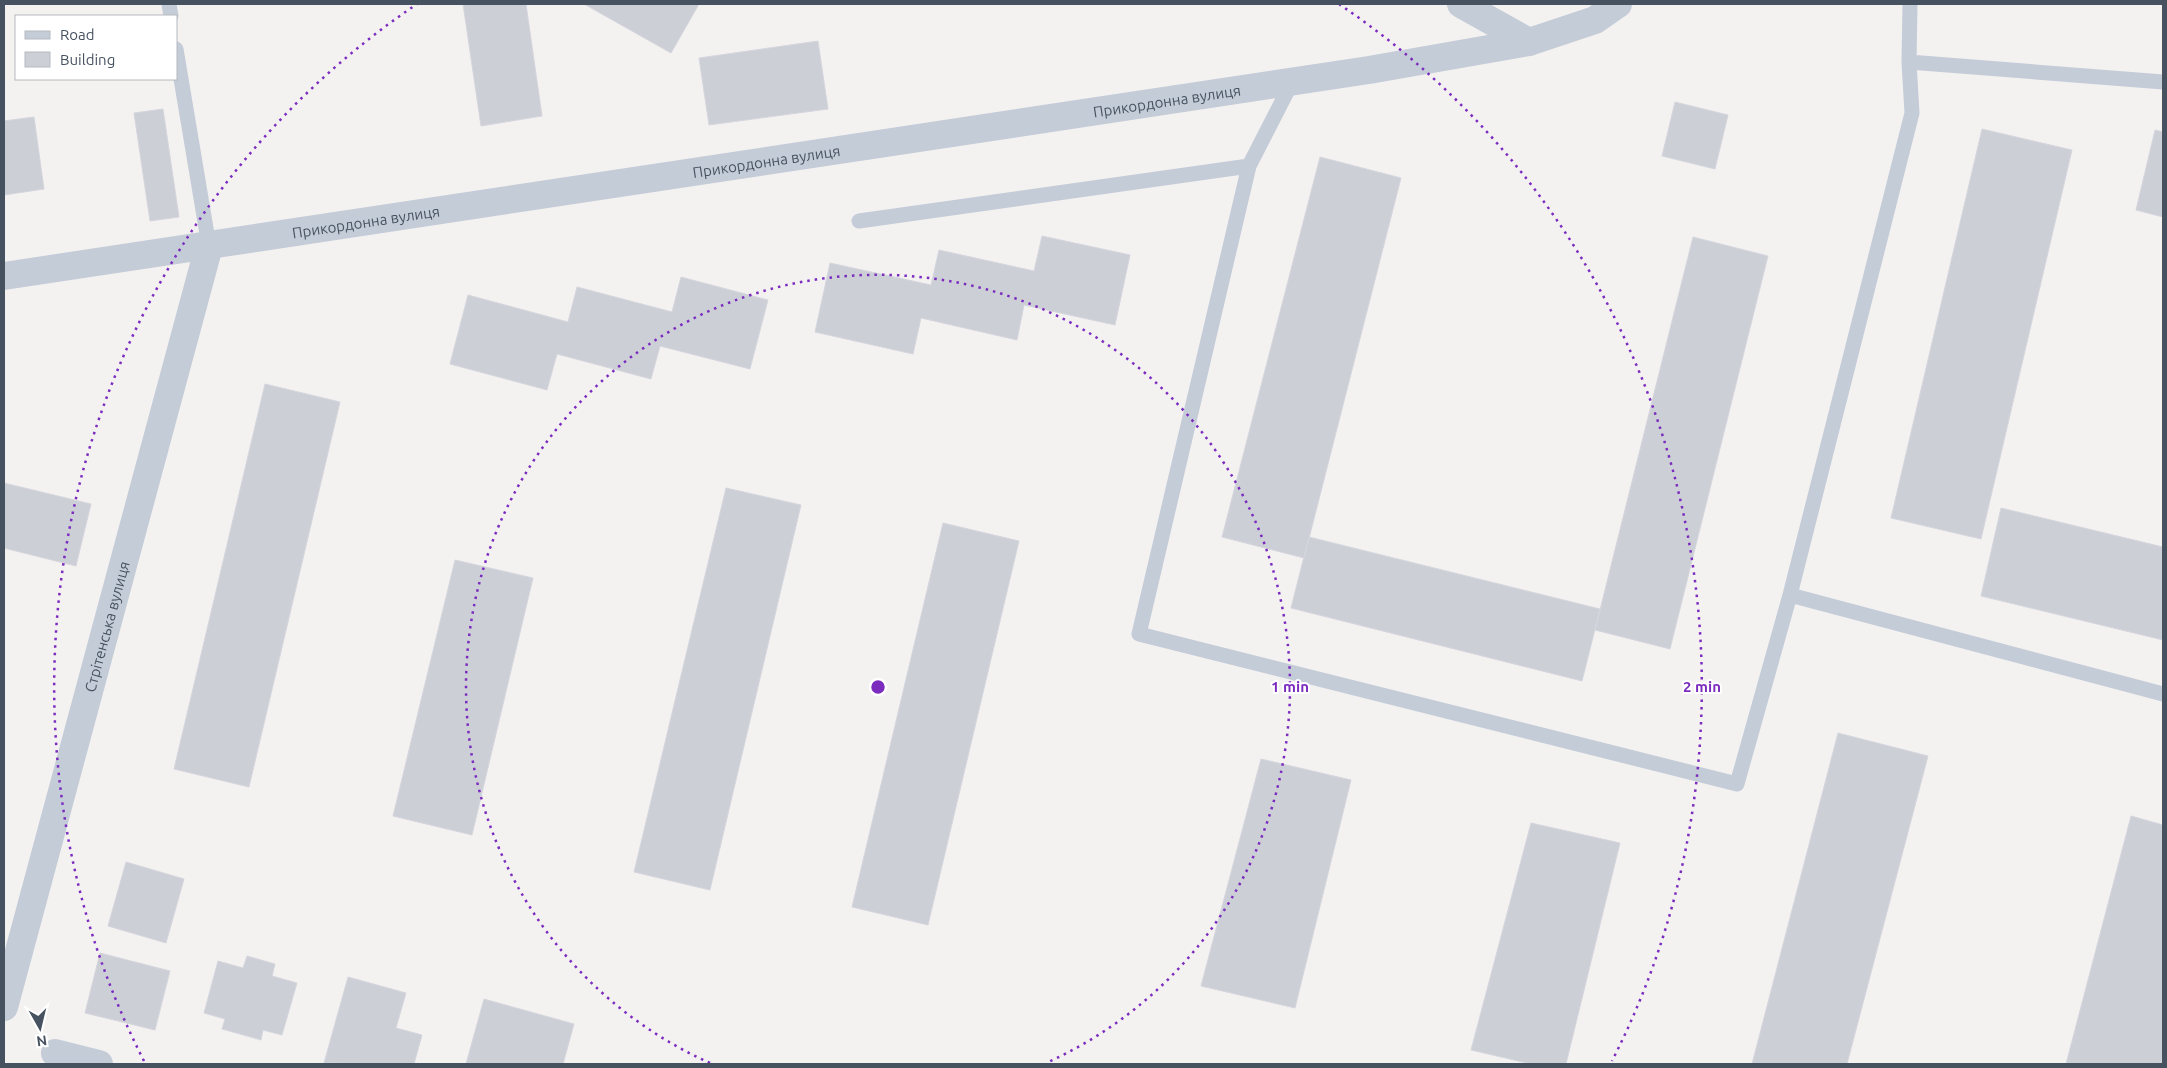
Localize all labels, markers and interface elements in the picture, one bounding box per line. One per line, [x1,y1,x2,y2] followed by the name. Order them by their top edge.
[15,15,178,80] legend
[60,26,95,43] text: Road
[60,51,115,68] text: Building
[1092,81,1242,120] street label: Прикордонна вулиця
[691,141,841,180] street label: Прикордонна вулиця
[291,202,441,241] street label: Прикордонна вулиця
[81,559,132,694] street label: Стрітенська вулиця
[869,678,887,696] centre of rings
[1271,678,1309,695] text: 1 min
[1683,678,1721,695] text: 2 min
[15,1003,65,1053] north arrow
[36,1032,48,1050] text: N

